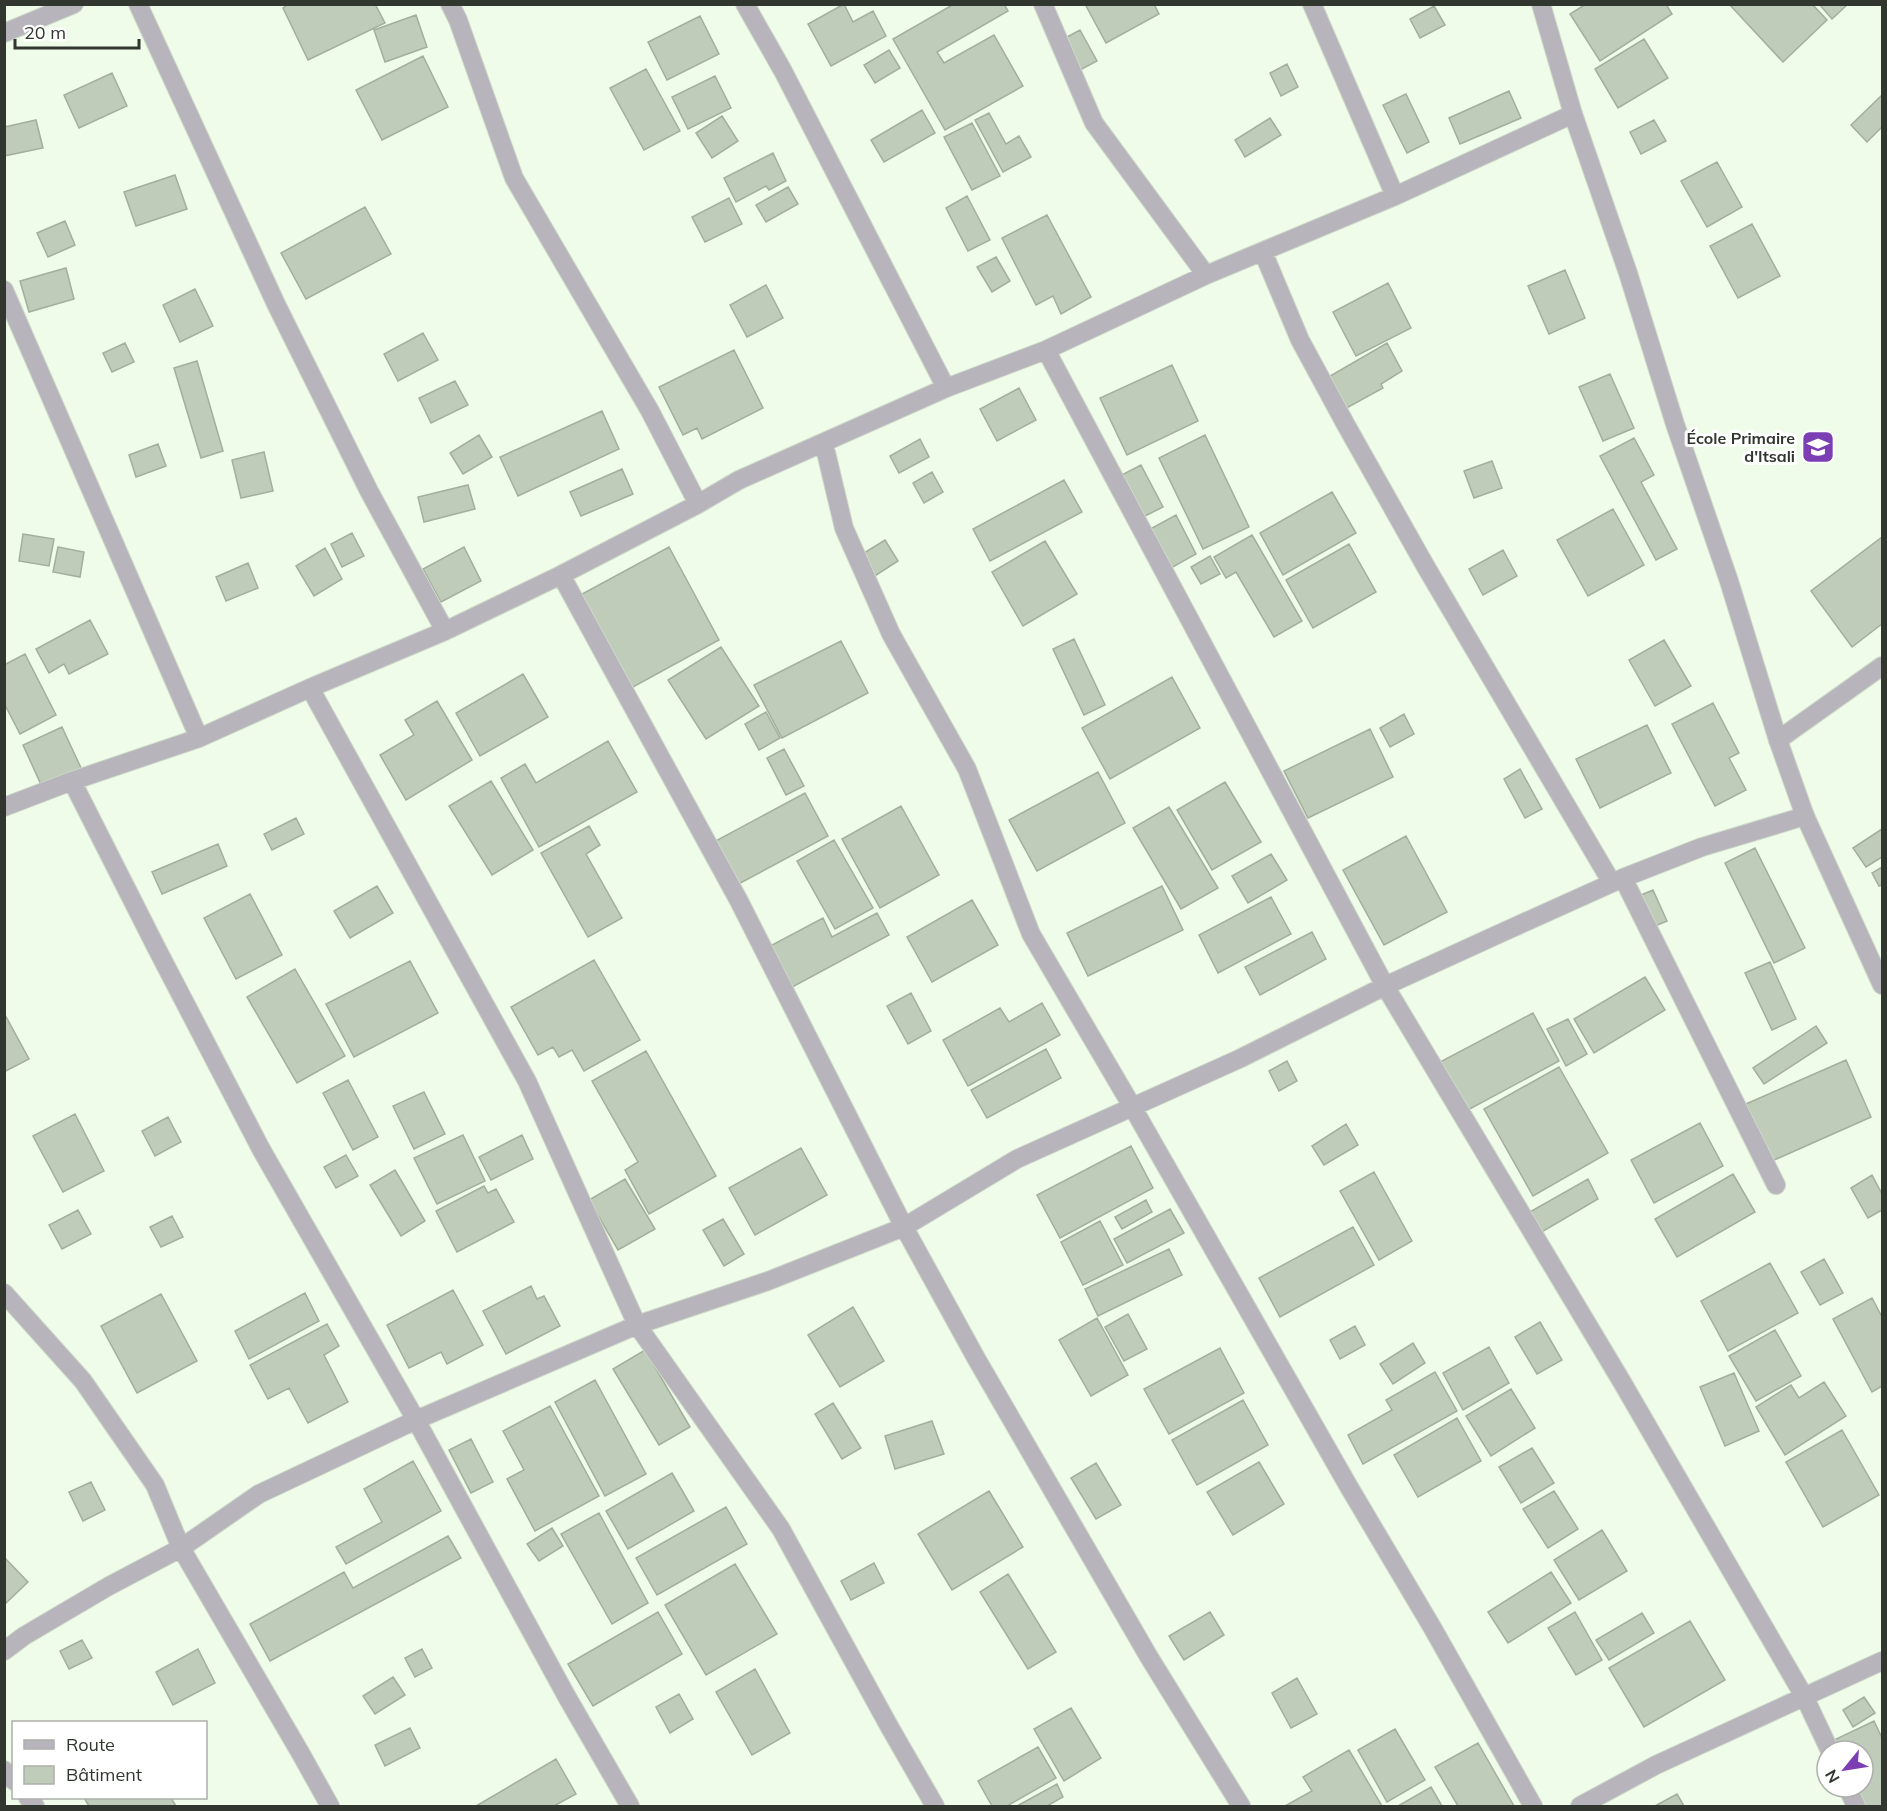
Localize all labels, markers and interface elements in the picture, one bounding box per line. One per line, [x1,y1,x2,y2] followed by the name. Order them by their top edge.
[15,12,140,50] scale bar
[24,21,66,44] text: 20 m
[1686,428,1795,466] place label: École Primaire d'Itsali
[1800,429,1836,465] school or university icon: École Primaire d'Itsali
[12,1721,207,1799] legend
[66,1733,115,1756] text: Route
[1815,1739,1875,1799] north arrow
[66,1763,142,1786] text: Bâtiment
[1820,1766,1844,1787] text: N

